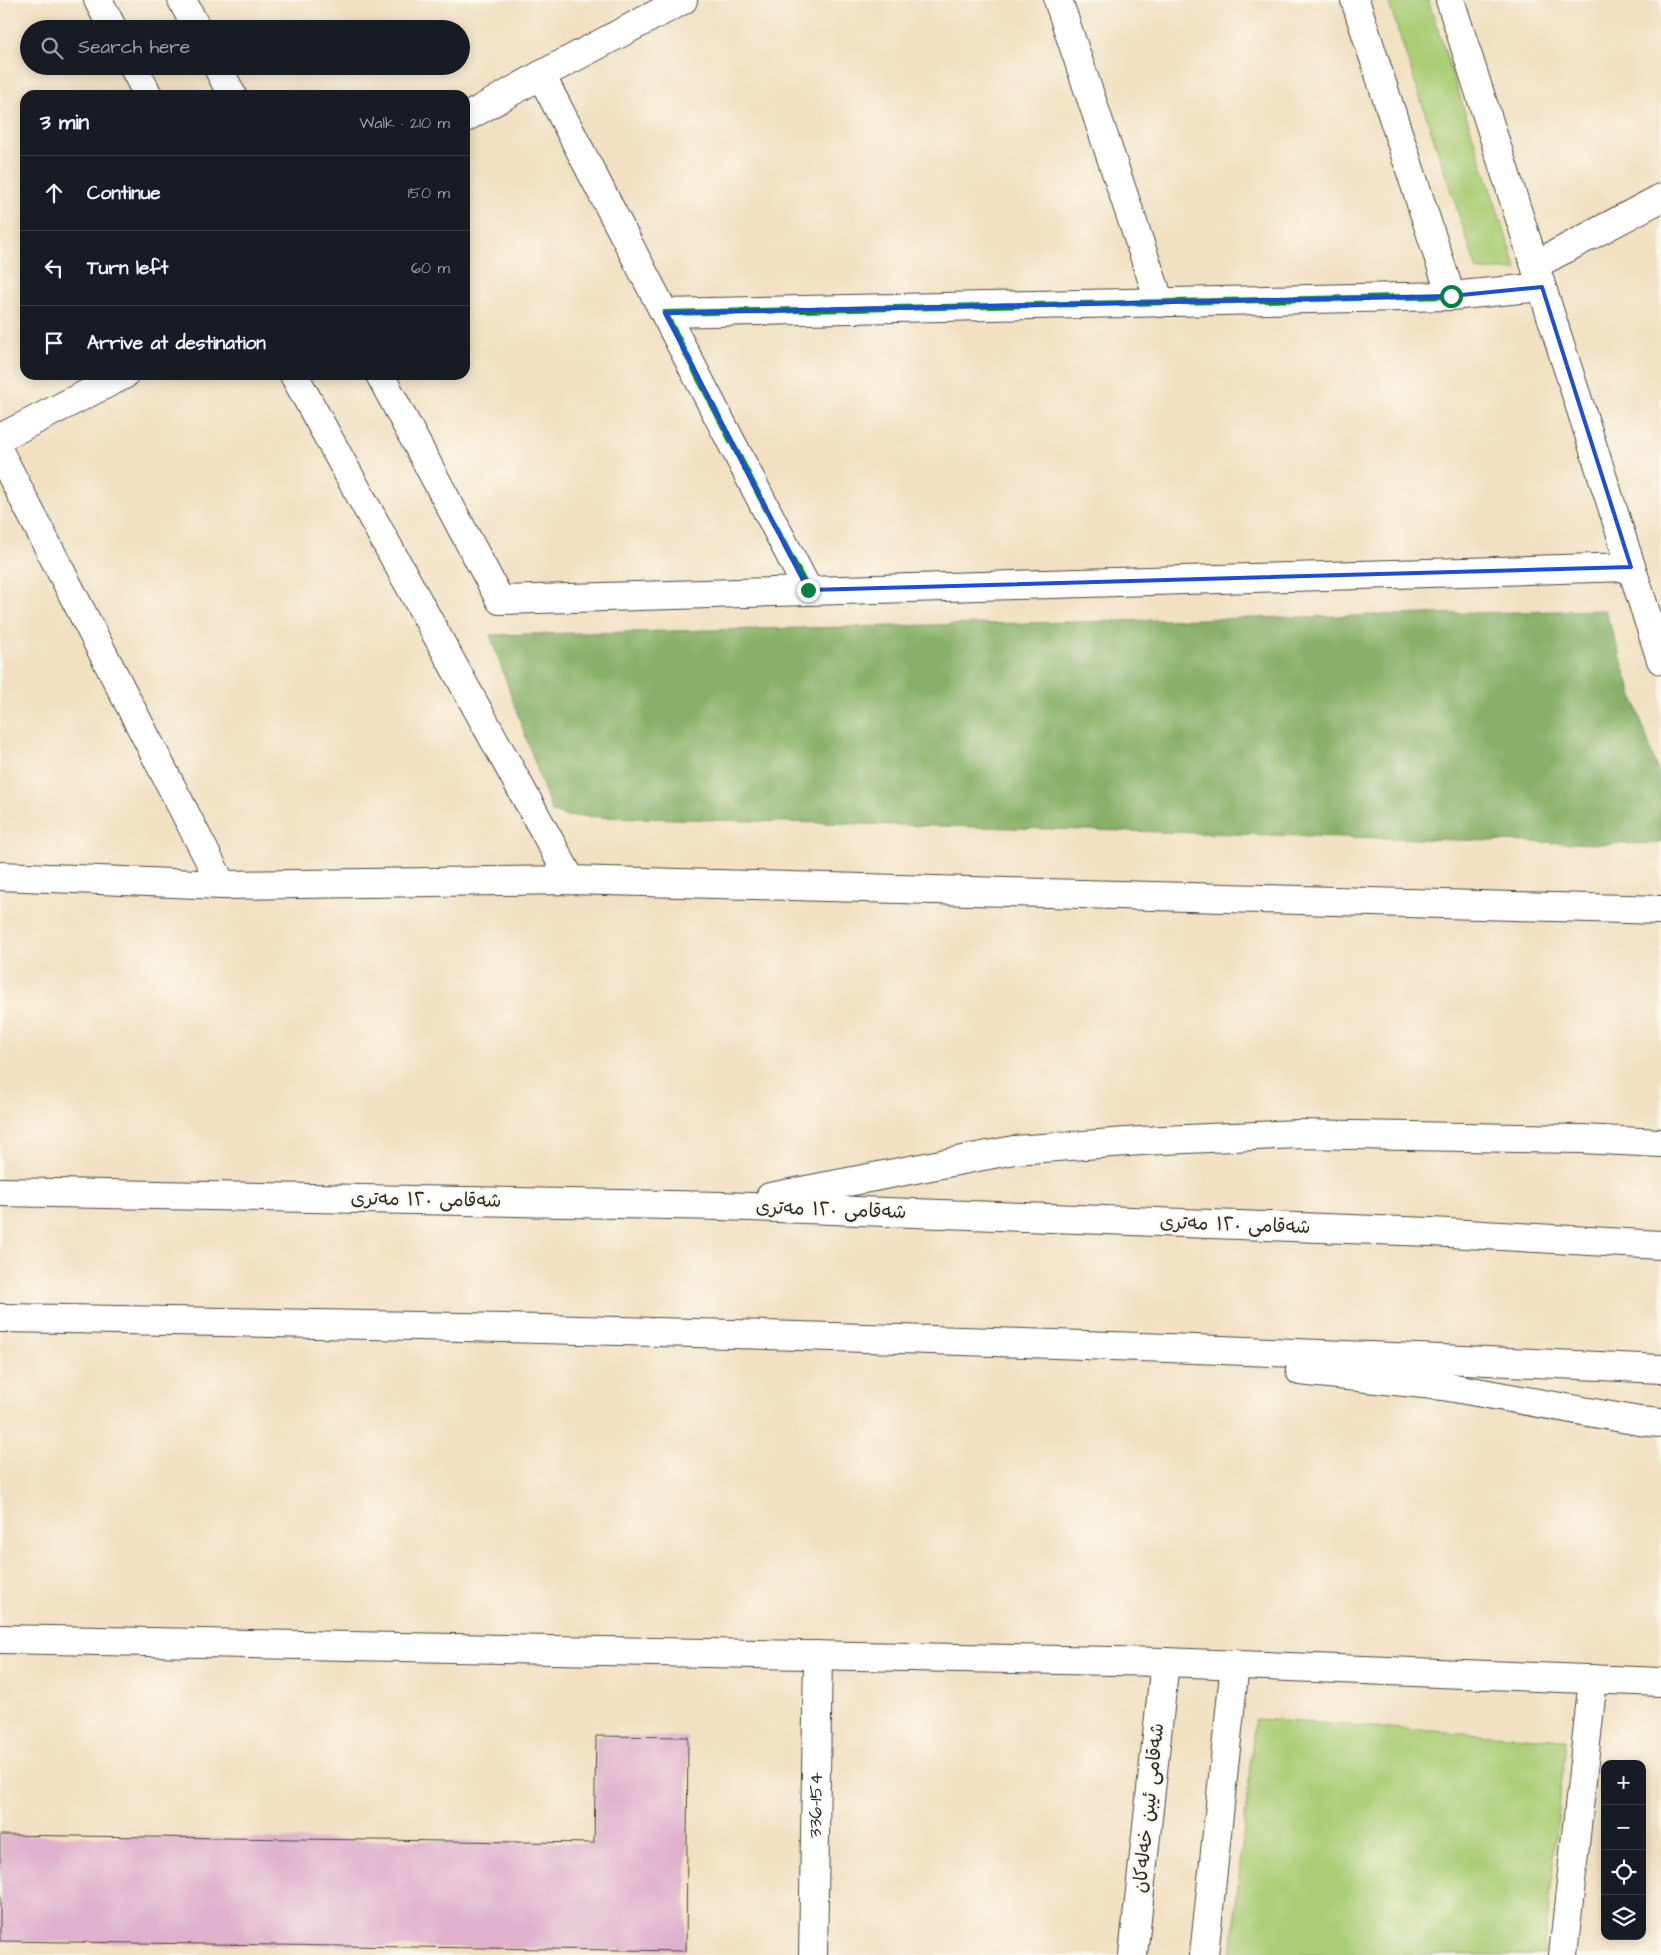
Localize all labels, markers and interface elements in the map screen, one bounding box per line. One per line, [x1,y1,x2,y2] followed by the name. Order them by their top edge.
[20,20,470,75] search box
[38,34,66,62] icon: search
[78,34,190,61] text: Search here
[40,108,89,137] text: 3 min
[359,112,450,134] text: Walk · 210 m
[40,179,68,207] icon: ahead
[87,180,161,207] text: Continue
[408,182,450,204] text: 150 m
[40,254,68,282] icon: left
[87,255,168,282] text: Turn left
[411,257,450,279] text: 60 m
[1440,285,1463,308] route start
[40,329,68,357] icon: arrive
[87,330,266,357] text: Arrive at destination
[797,579,820,602] route end
[350,1185,502,1215] street label: شەقامی ١٢٠ مەتری
[755,1194,907,1226] street label: شەقامی ١٢٠ مەتری
[1159,1209,1311,1241] street label: شەقامی ١٢٠ مەتری
[1127,1722,1171,1894] street label: شەقامی ئیبن خەلەکان
[1601,1760,1646,1940] map controls
[1601,1760,1646,1805] button: +
[801,1772,830,1838] street label: 336-154
[1601,1805,1646,1850] button: −
[1601,1850,1646,1895] button: locate
[1601,1895,1646,1940] button: layers

